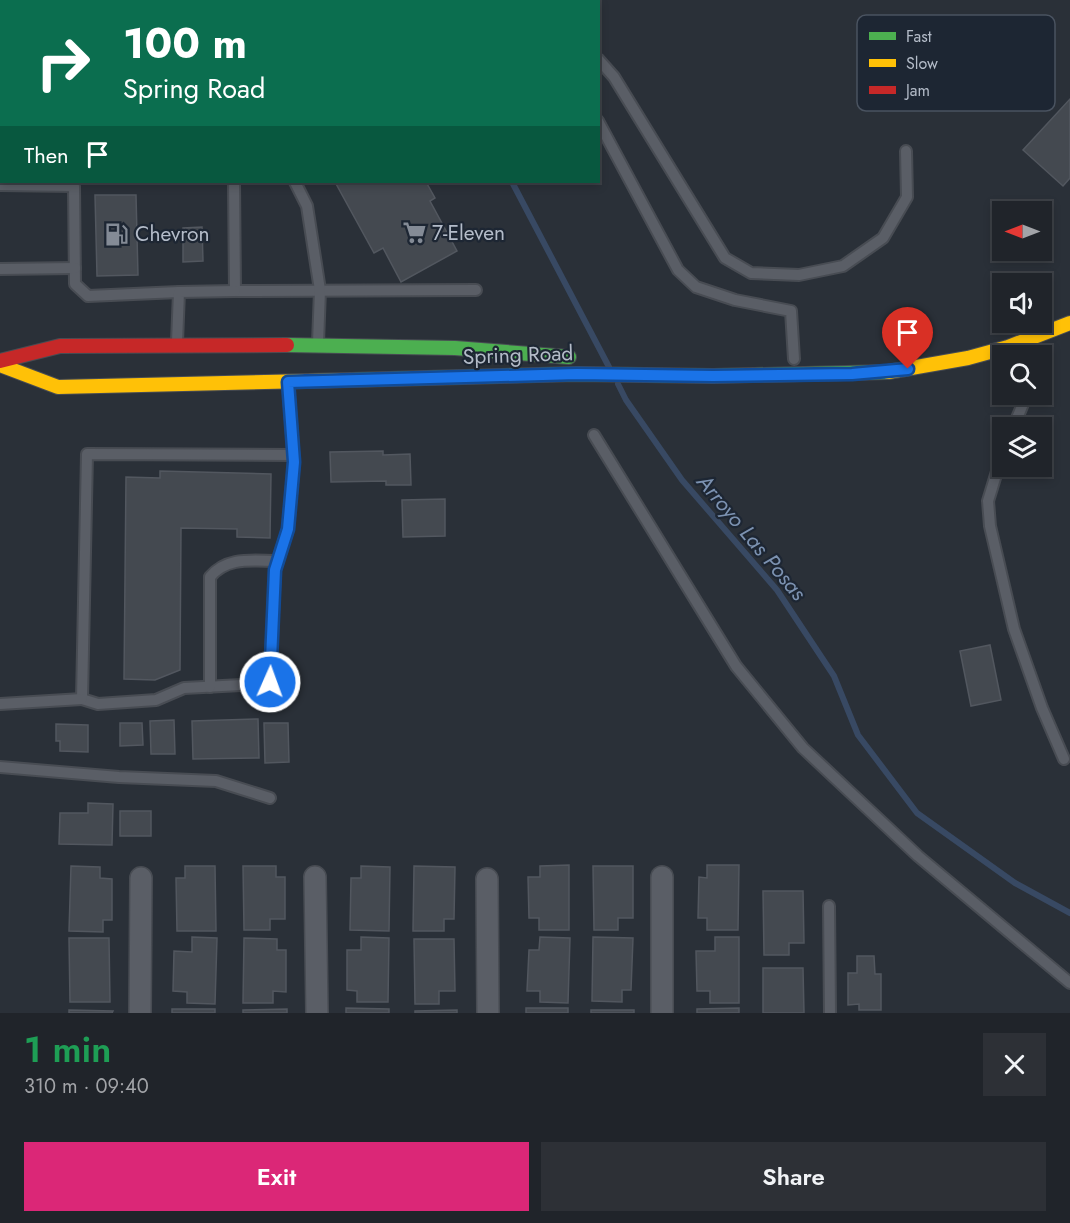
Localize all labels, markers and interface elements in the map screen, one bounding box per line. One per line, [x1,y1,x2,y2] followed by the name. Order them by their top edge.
[123,13,247,74] text: 100 m
[857,15,1055,111] legend
[24,24,102,102] icon: right
[906,25,932,48] text: Fast
[906,52,938,75] text: Slow
[123,69,265,108] text: Spring Road
[904,79,930,102] text: Jam
[81,138,114,171] icon: arrive
[24,139,69,171] text: Then
[992,201,1052,261] north arrow
[992,201,1052,477] map controls
[432,218,505,248] place label: 7-Eleven
[135,219,210,249] place label: Chevron
[401,220,427,246] supermarket icon: 7-Eleven
[104,221,130,247] fuel station icon: Chevron
[992,273,1052,333] button: sound
[882,307,933,369] pin
[891,316,924,349] icon: arrive
[462,338,574,372] street label: Spring Road
[992,345,1052,405] button: search
[992,417,1052,477] button: layers
[689,466,815,607] water label: Arroyo Las Posas
[238,650,302,714] position arrow
[24,1023,111,1075] text: 1 min
[983,1033,1046,1096] button: close
[24,1072,149,1101] text: 310 m · 09:40
[24,1142,529,1211] button: Exit
[541,1142,1046,1211] button: Share

